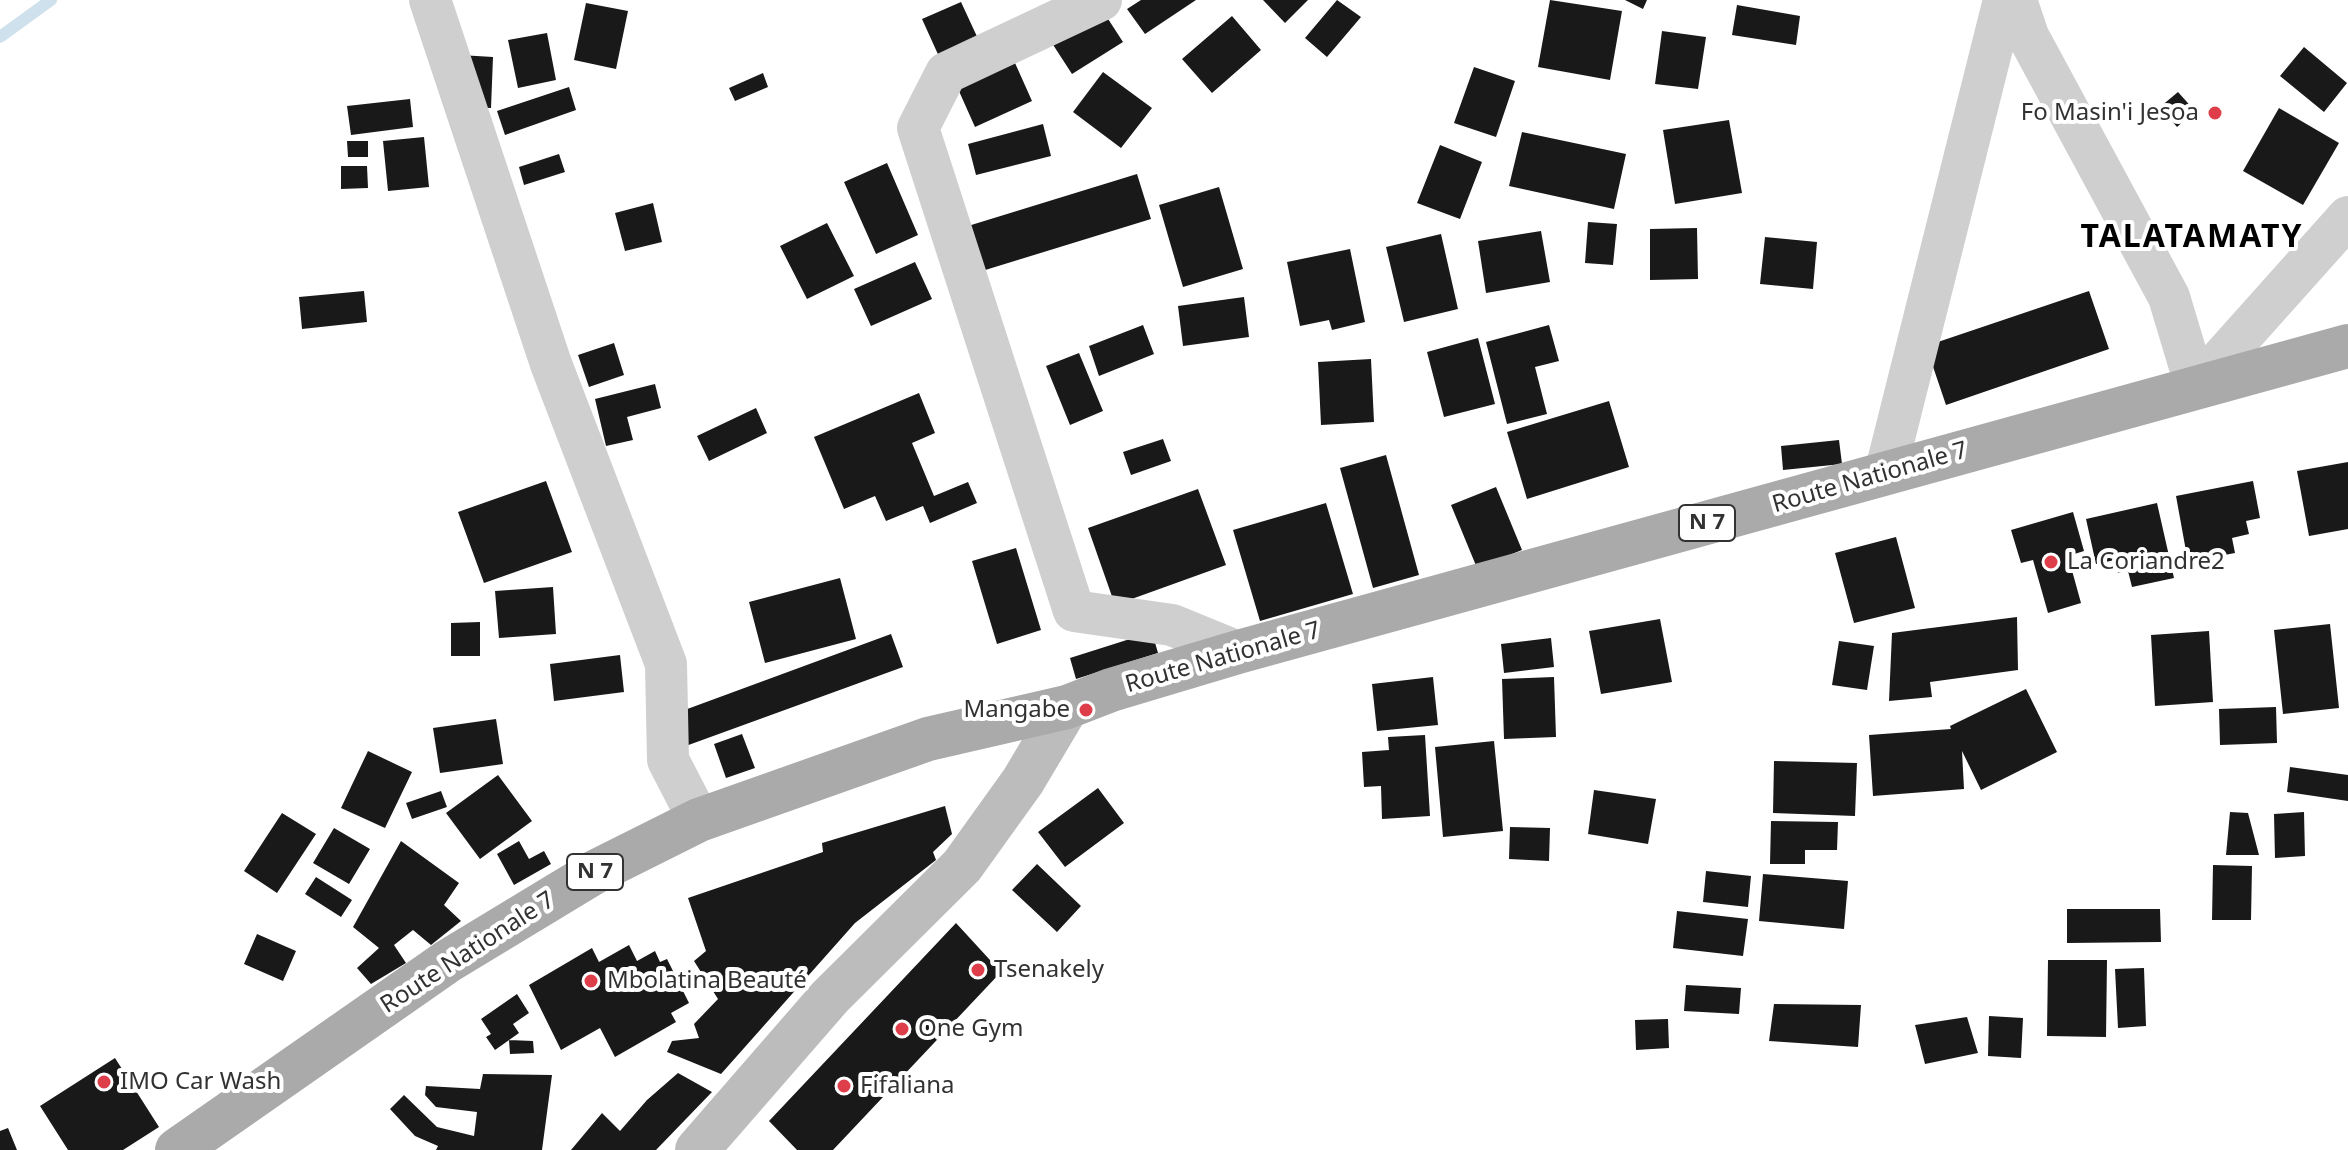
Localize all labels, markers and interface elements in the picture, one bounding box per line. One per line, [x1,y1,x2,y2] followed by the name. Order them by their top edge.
[2021,99,2199,127] place label: Fo Masin'i Jesoa
[2206,104,2224,122] marker: Fo Masin'i Jesoa
[2080,219,2304,257] district label: TALATAMATY
[1769,436,1971,520] street label: Route Nationale 7
[1679,505,1735,541] road number: N 7
[2067,548,2225,576] place label: La Coriandre2
[2042,553,2060,571] marker: La Coriandre2
[1122,616,1324,700] street label: Route Nationale 7
[963,696,1070,724] place label: Mangabe
[1077,701,1095,719] marker: Mangabe
[567,854,623,890] road number: N 7
[376,886,560,1020] street label: Route Nationale 7
[994,956,1104,984] place label: Tsenakely
[969,961,987,979] marker: Tsenakely
[607,967,807,995] place label: Mbolatina Beauté
[582,972,600,990] marker: Mbolatina Beauté
[918,1015,1024,1043] place label: One Gym
[893,1020,911,1038] marker: One Gym
[120,1068,281,1096] place label: IMO Car Wash
[860,1072,955,1100] place label: Fifaliana
[95,1073,113,1091] marker: IMO Car Wash
[835,1077,853,1095] marker: Fifaliana

